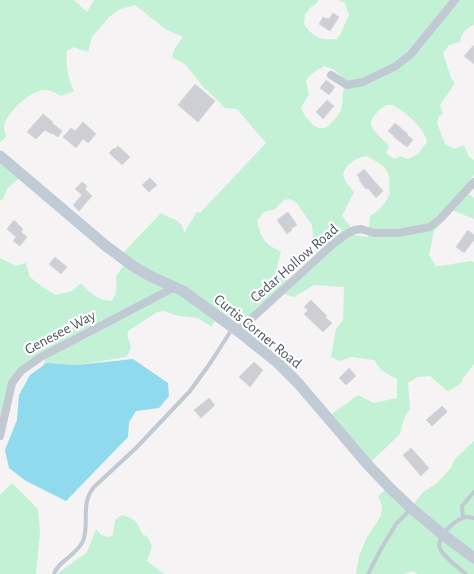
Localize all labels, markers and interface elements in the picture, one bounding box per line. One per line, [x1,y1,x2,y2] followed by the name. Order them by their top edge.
[248,221,341,305] street label: Cedar Hollow Road
[211,292,304,371] street label: Curtis Corner Road
[22,307,99,357] street label: Genesee Way

